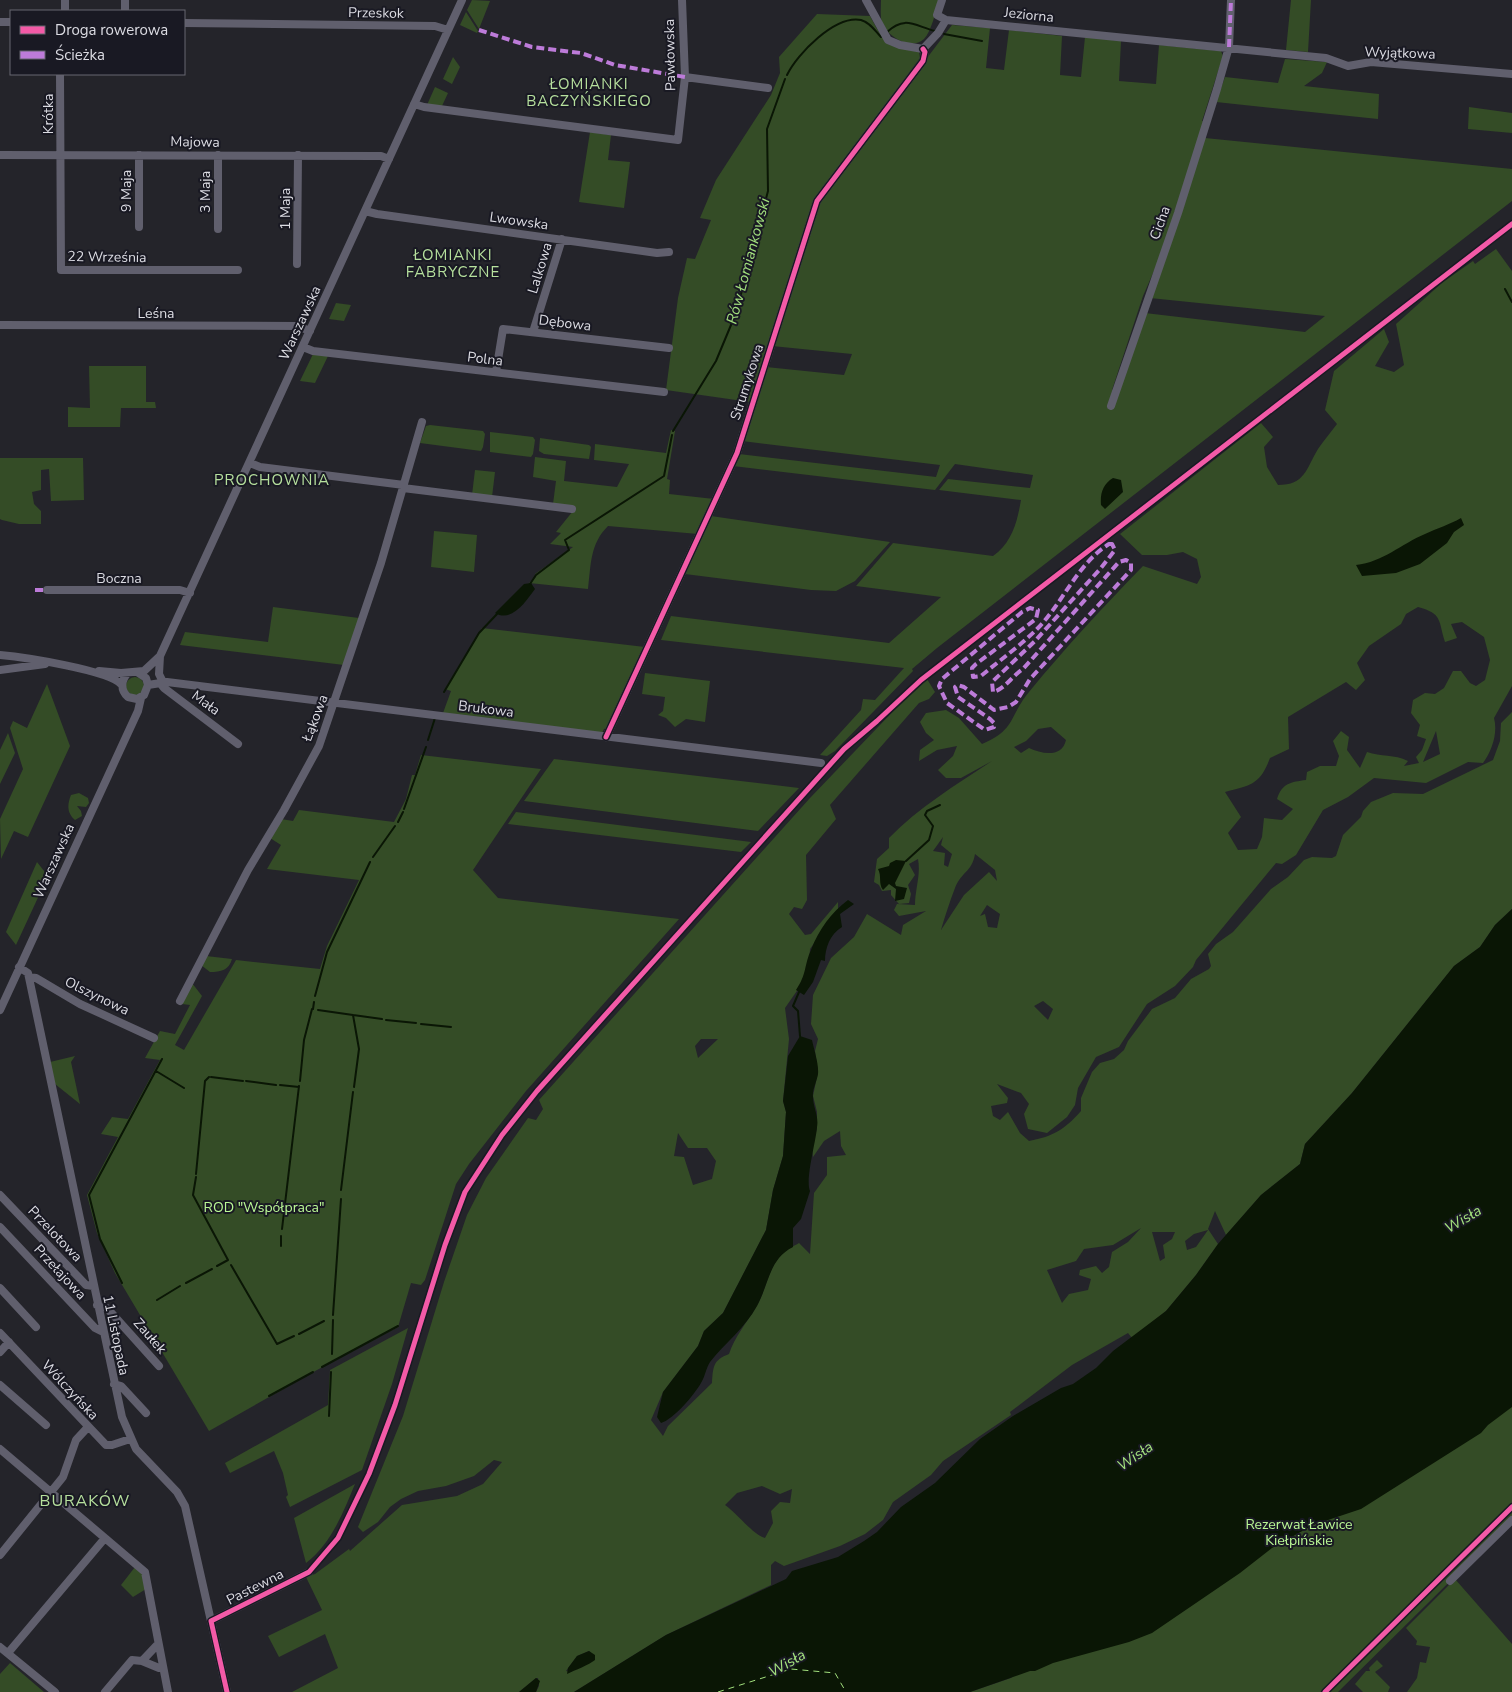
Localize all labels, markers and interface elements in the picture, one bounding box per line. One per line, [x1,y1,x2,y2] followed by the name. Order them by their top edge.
[348,3,405,23] street label: Przeskok
[1002,3,1055,27] street label: Jeziorna
[10,10,185,75] legend
[660,19,680,91] street label: Pawłowska
[55,20,168,40] text: Droga rowerowa
[1364,42,1436,64] street label: Wyjątkowa
[55,44,105,65] text: Ścieżka
[526,74,652,111] district label: ŁOMIANKI BACZYŃSKIEGO
[39,94,58,134] street label: Krótka
[170,132,220,152] street label: Majowa
[117,170,136,212] street label: 9 Maja
[196,171,215,213] street label: 3 Maja
[276,188,295,230] street label: 1 Maja
[722,195,775,326] water label: Rów Łomiankowski
[1145,204,1175,242] street label: Cicha
[488,207,550,235] street label: Lwowska
[523,240,557,296] street label: Lalkowa
[406,245,500,282] district label: ŁOMIANKI FABRYCZNE
[67,247,147,267] street label: 22 Września
[274,283,326,363] street label: Warszawska
[137,304,175,323] street label: Leśna
[538,310,592,336] street label: Dębowa
[726,341,768,423] street label: Strumykowa
[466,347,504,371] street label: Polna
[214,470,330,490] district label: PROCHOWNIA
[96,569,142,588] street label: Boczna
[188,686,224,720] street label: Mała
[297,692,333,745] street label: Łąkowa
[457,696,515,722] street label: Brukowa
[29,821,79,901] street label: Warszawska
[61,972,133,1020] street label: Olszynowa
[204,1198,324,1217] park label: ROD "Współpraca"
[1441,1200,1485,1238] water label: Wisła
[24,1202,86,1266] street label: Przelotowa
[29,1240,91,1304] street label: Przełajowa
[98,1293,134,1377] street label: 11 Listopada
[129,1314,172,1359] street label: Zaułek
[37,1356,103,1424] street label: Wólczyńska
[1113,1437,1157,1475] water label: Wisła
[40,1490,130,1512] district label: BURAKÓW
[1245,1515,1353,1550] park label: Rezerwat Ławice Kiełpińskie
[223,1564,287,1610] street label: Pastewna
[765,1644,809,1682] water label: Wisła

